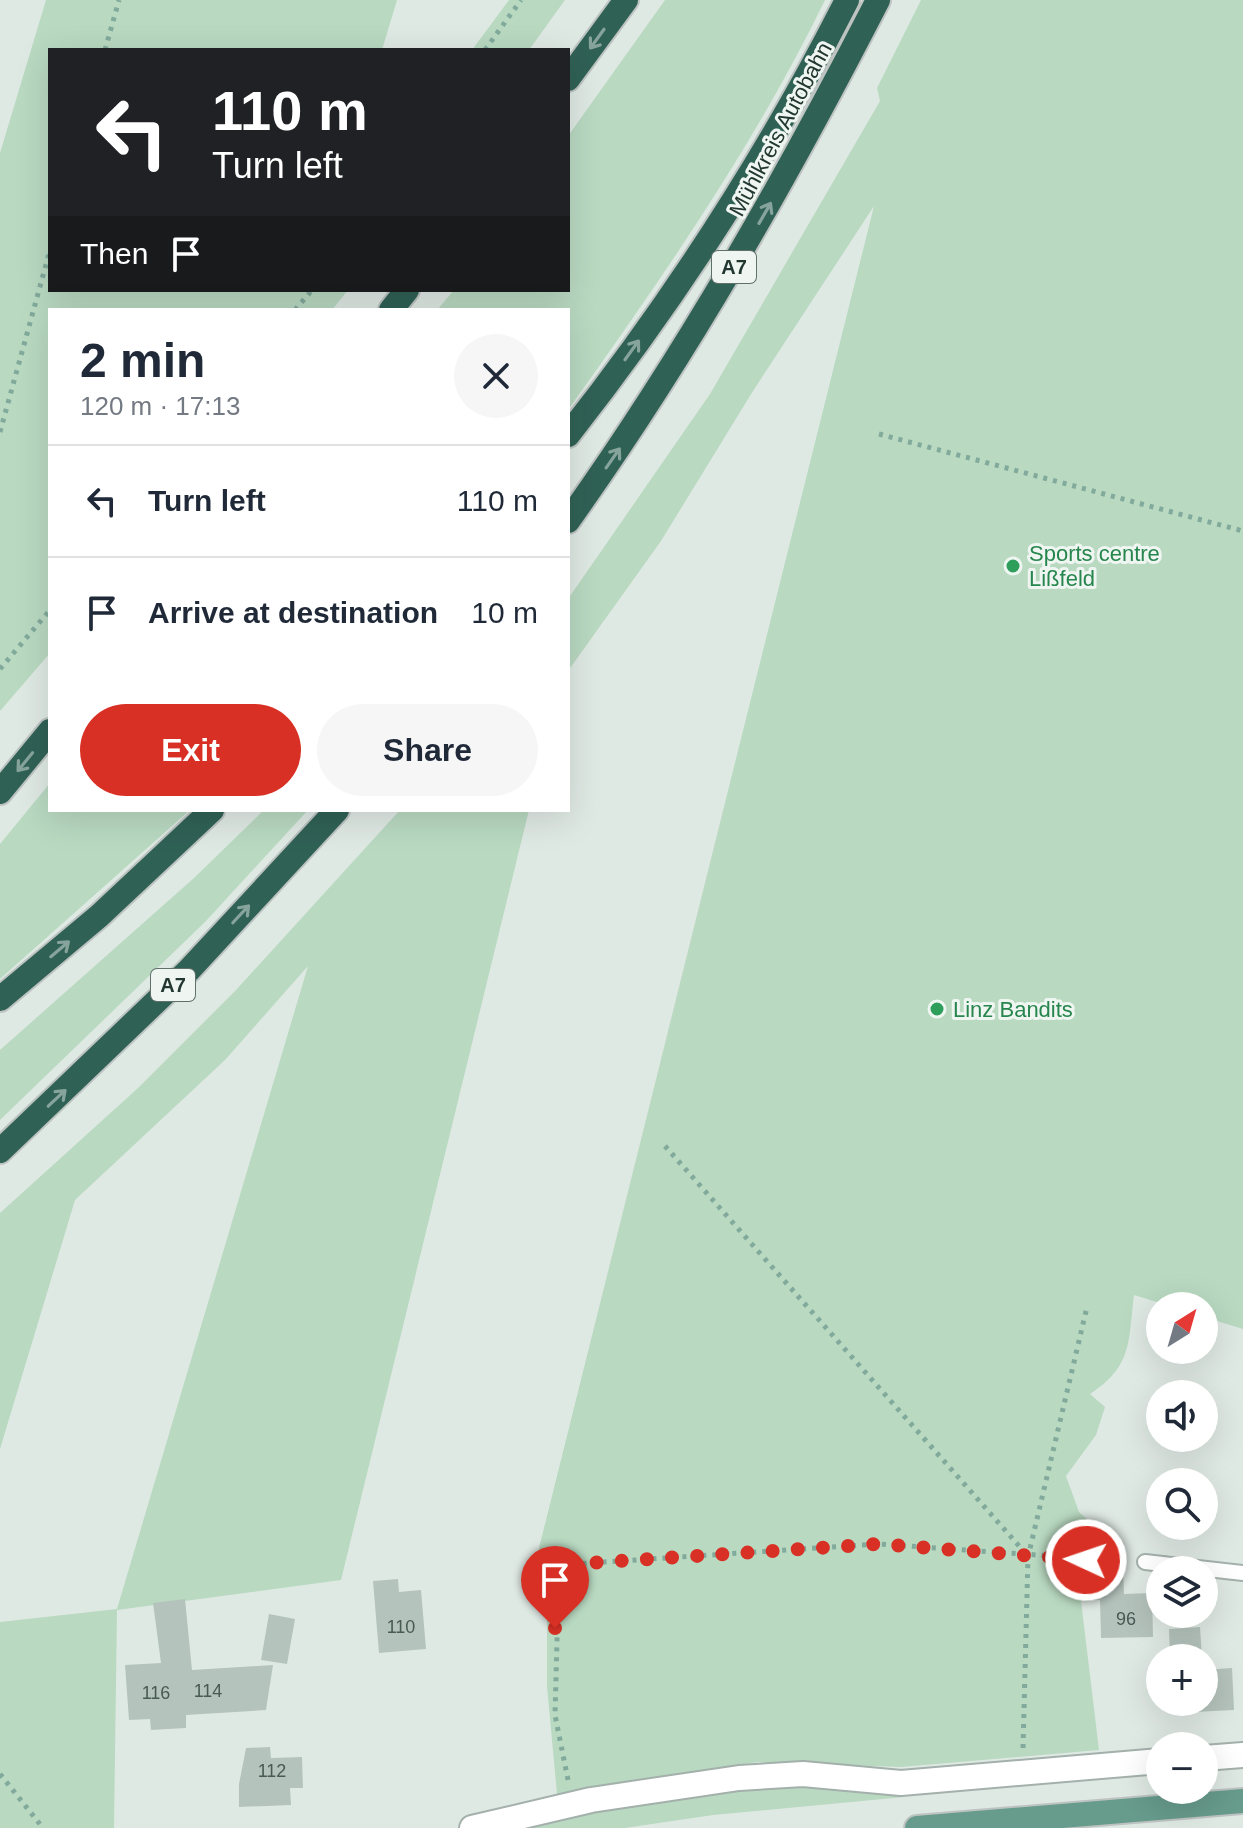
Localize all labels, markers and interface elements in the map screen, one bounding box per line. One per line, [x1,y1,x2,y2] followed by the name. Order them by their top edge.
[589,28,605,50] one-way arrow
[724,38,837,220] street label: Mühlkreis Autobahn
[212,79,368,142] text: 110 m
[80,80,184,184] icon: left
[212,145,343,186] text: Turn left
[757,202,773,225] one-way arrow
[164,232,208,276] icon: arrive
[80,237,148,270] text: Then
[712,251,756,283] road number: A7
[80,334,205,387] text: 2 min
[454,334,538,418] button: close
[624,340,641,362] one-way arrow
[80,391,240,421] text: 120 m · 17:13
[605,447,621,469] one-way arrow
[80,479,124,523] icon: left
[148,484,266,517] text: Turn left
[457,484,538,517] text: 110 m
[1029,541,1160,591] place label: Sports centre Lißfeld
[1004,557,1022,575] marker: Sports centre Lißfeld
[80,591,124,635] icon: arrive
[148,596,438,629] text: Arrive at destination
[471,596,538,629] text: 10 m
[80,704,301,796] button: Exit
[317,704,538,796] button: Share
[16,751,34,771] one-way arrow
[232,905,250,925] one-way arrow
[49,940,69,958] one-way arrow
[151,969,195,1001] road number: A7
[953,997,1073,1022] place label: Linz Bandits
[928,1000,946,1018] marker: Linz Bandits
[47,1089,67,1108] one-way arrow
[1146,1292,1218,1364] north arrow
[1146,1292,1218,1804] map controls
[1146,1380,1218,1452] button: sound
[1146,1468,1218,1540] button: search
[1044,1518,1128,1602] position arrow
[521,1546,589,1628] pin
[1146,1556,1218,1628] button: layers
[533,1558,577,1602] icon: arrive
[1116,1609,1136,1629] house number: 96
[387,1617,415,1637] house number: 110
[1146,1644,1218,1716] button: +
[194,1681,222,1701] house number: 114
[142,1683,170,1703] house number: 116
[1146,1732,1218,1804] button: −
[258,1761,286,1781] house number: 112

